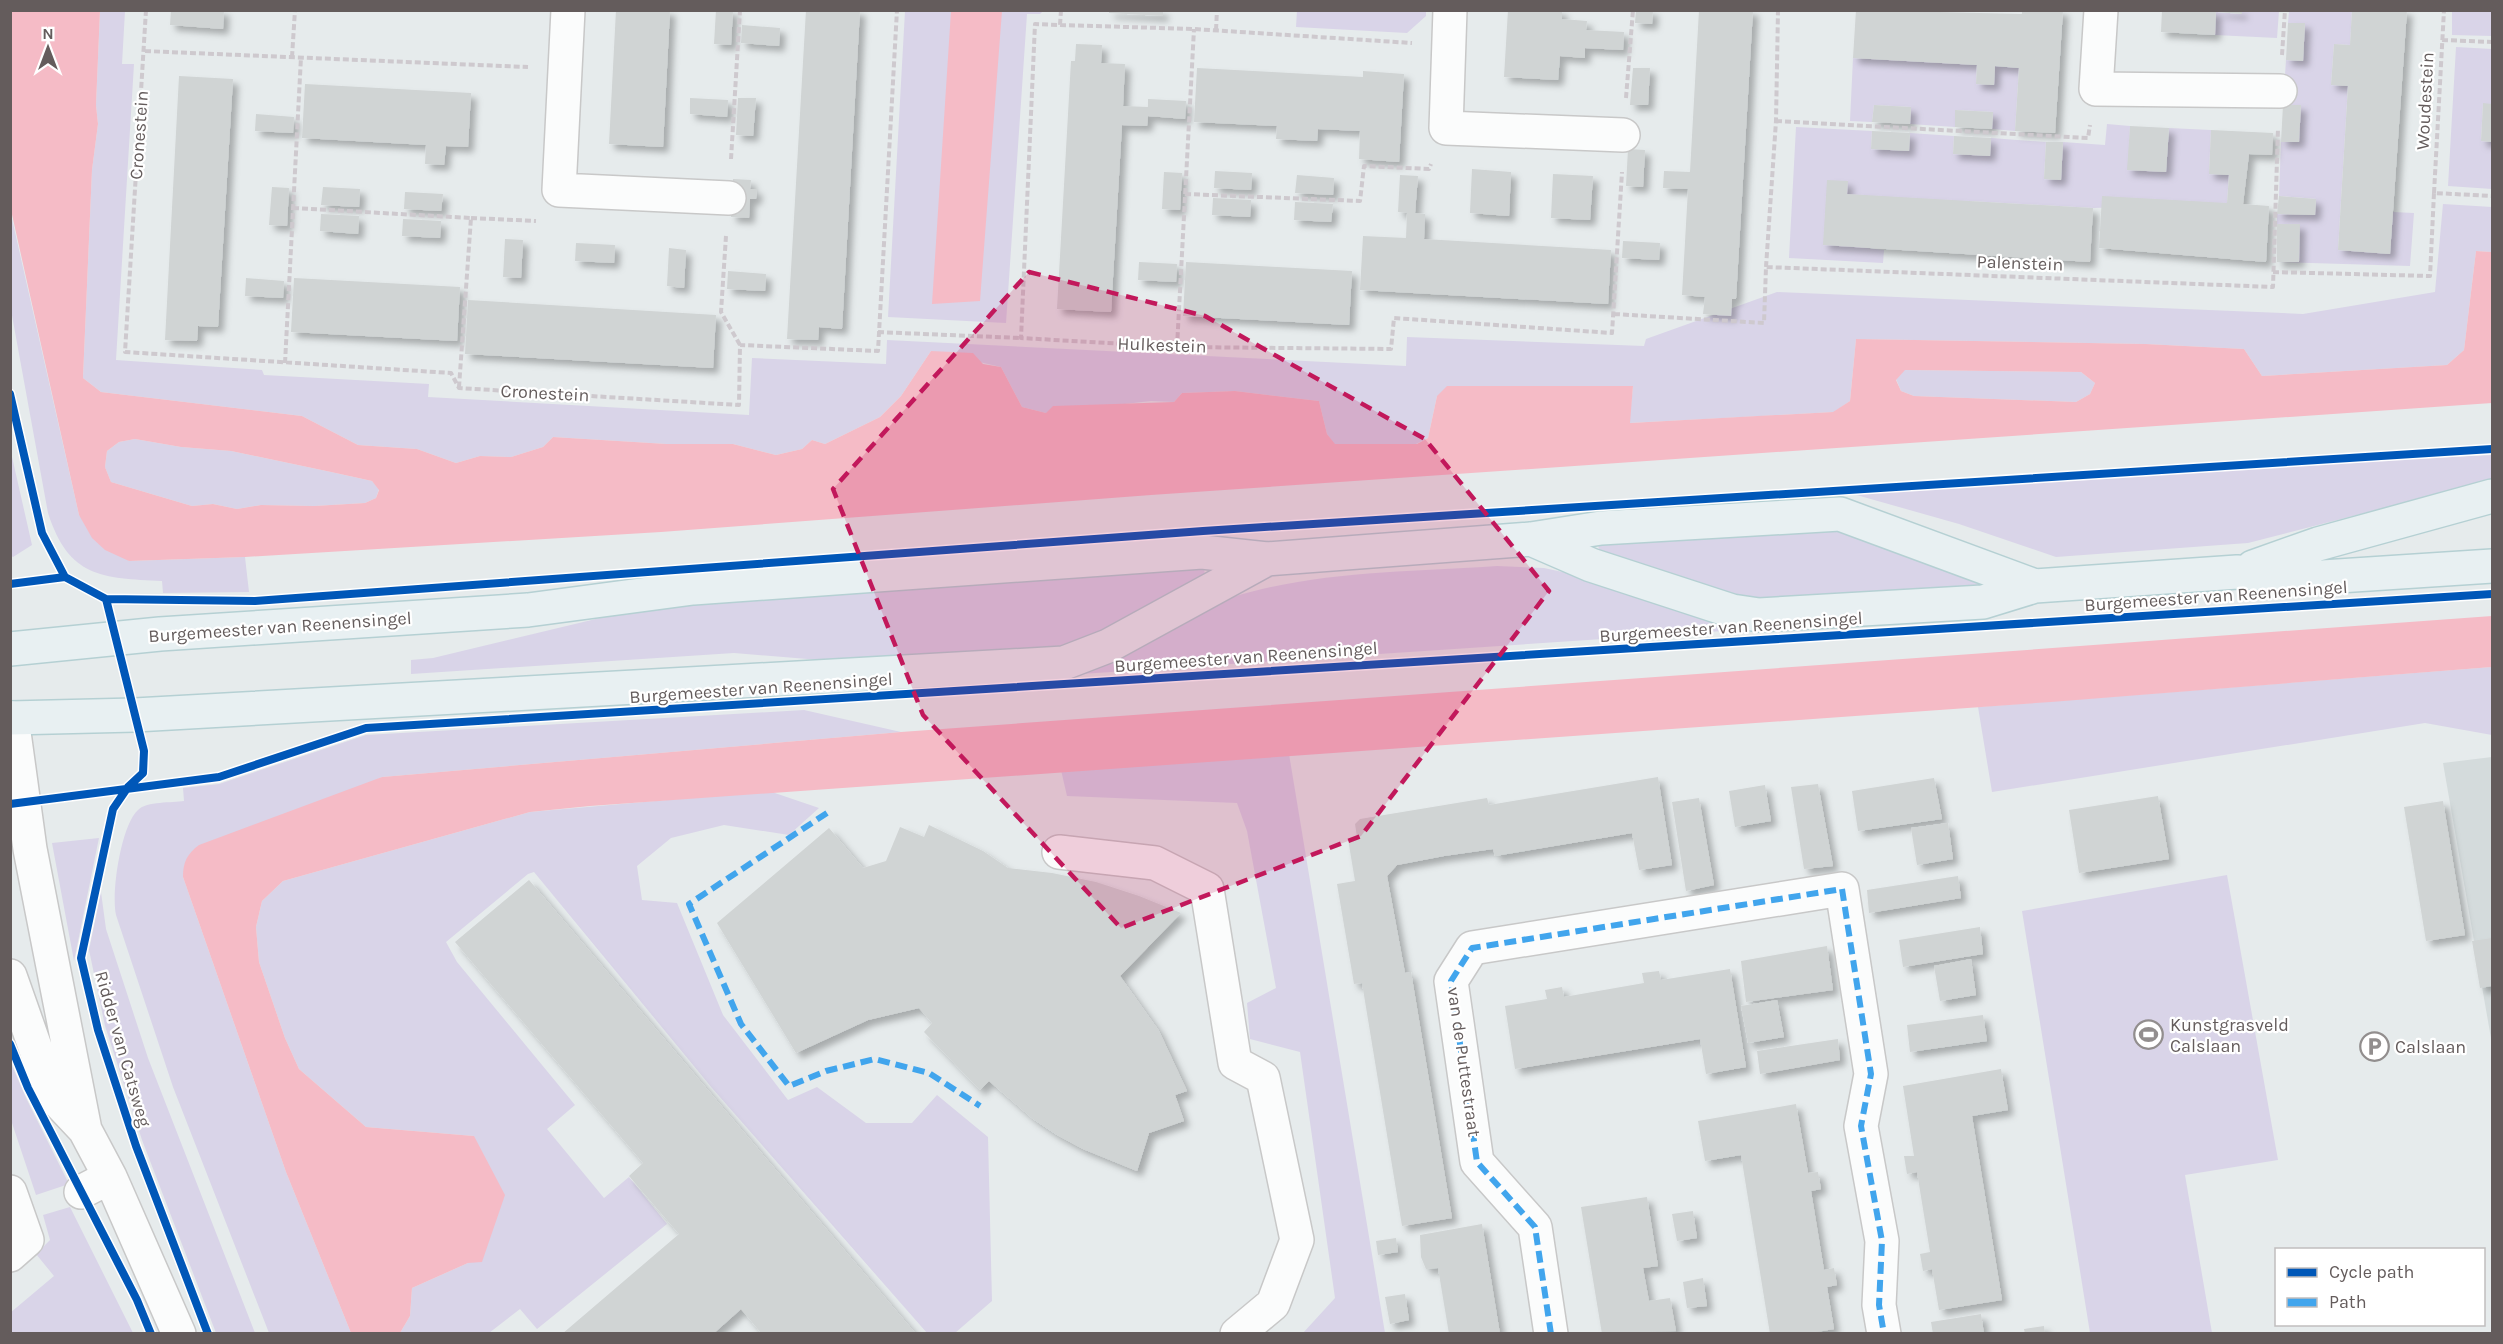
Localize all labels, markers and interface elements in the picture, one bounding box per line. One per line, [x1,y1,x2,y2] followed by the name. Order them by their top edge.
[18,18,78,78] north arrow
[42,24,54,43] text: N
[2411,52,2439,150] street label: Woudestein
[125,90,153,180] street label: Cronestein
[1976,250,2064,276] street label: Palenstein
[1117,332,1207,358] street label: Hulkestein
[500,380,590,406] street label: Cronestein
[2084,576,2348,616] street label: Burgemeester van Reenensingel
[148,607,412,647] street label: Burgemeester van Reenensingel
[1599,607,1863,647] street label: Burgemeester van Reenensingel
[1114,637,1378,677] street label: Burgemeester van Reenensingel
[629,668,893,708] street label: Burgemeester van Reenensingel
[90,968,156,1130] street label: Ridder van Catsweg
[1443,986,1485,1139] street label: van de Puttestraat
[2170,1014,2289,1057] place label: Kunstgrasveld Calslaan
[2133,1019,2165,1051] sports icon: Kunstgrasveld Calslaan
[2358,1031,2390,1063] parking icon: Calslaan
[2395,1036,2466,1058] place label: Calslaan
[2275,1248,2485,1326] legend
[2329,1261,2414,1283] text: Cycle path
[2329,1291,2367,1313] text: Path

